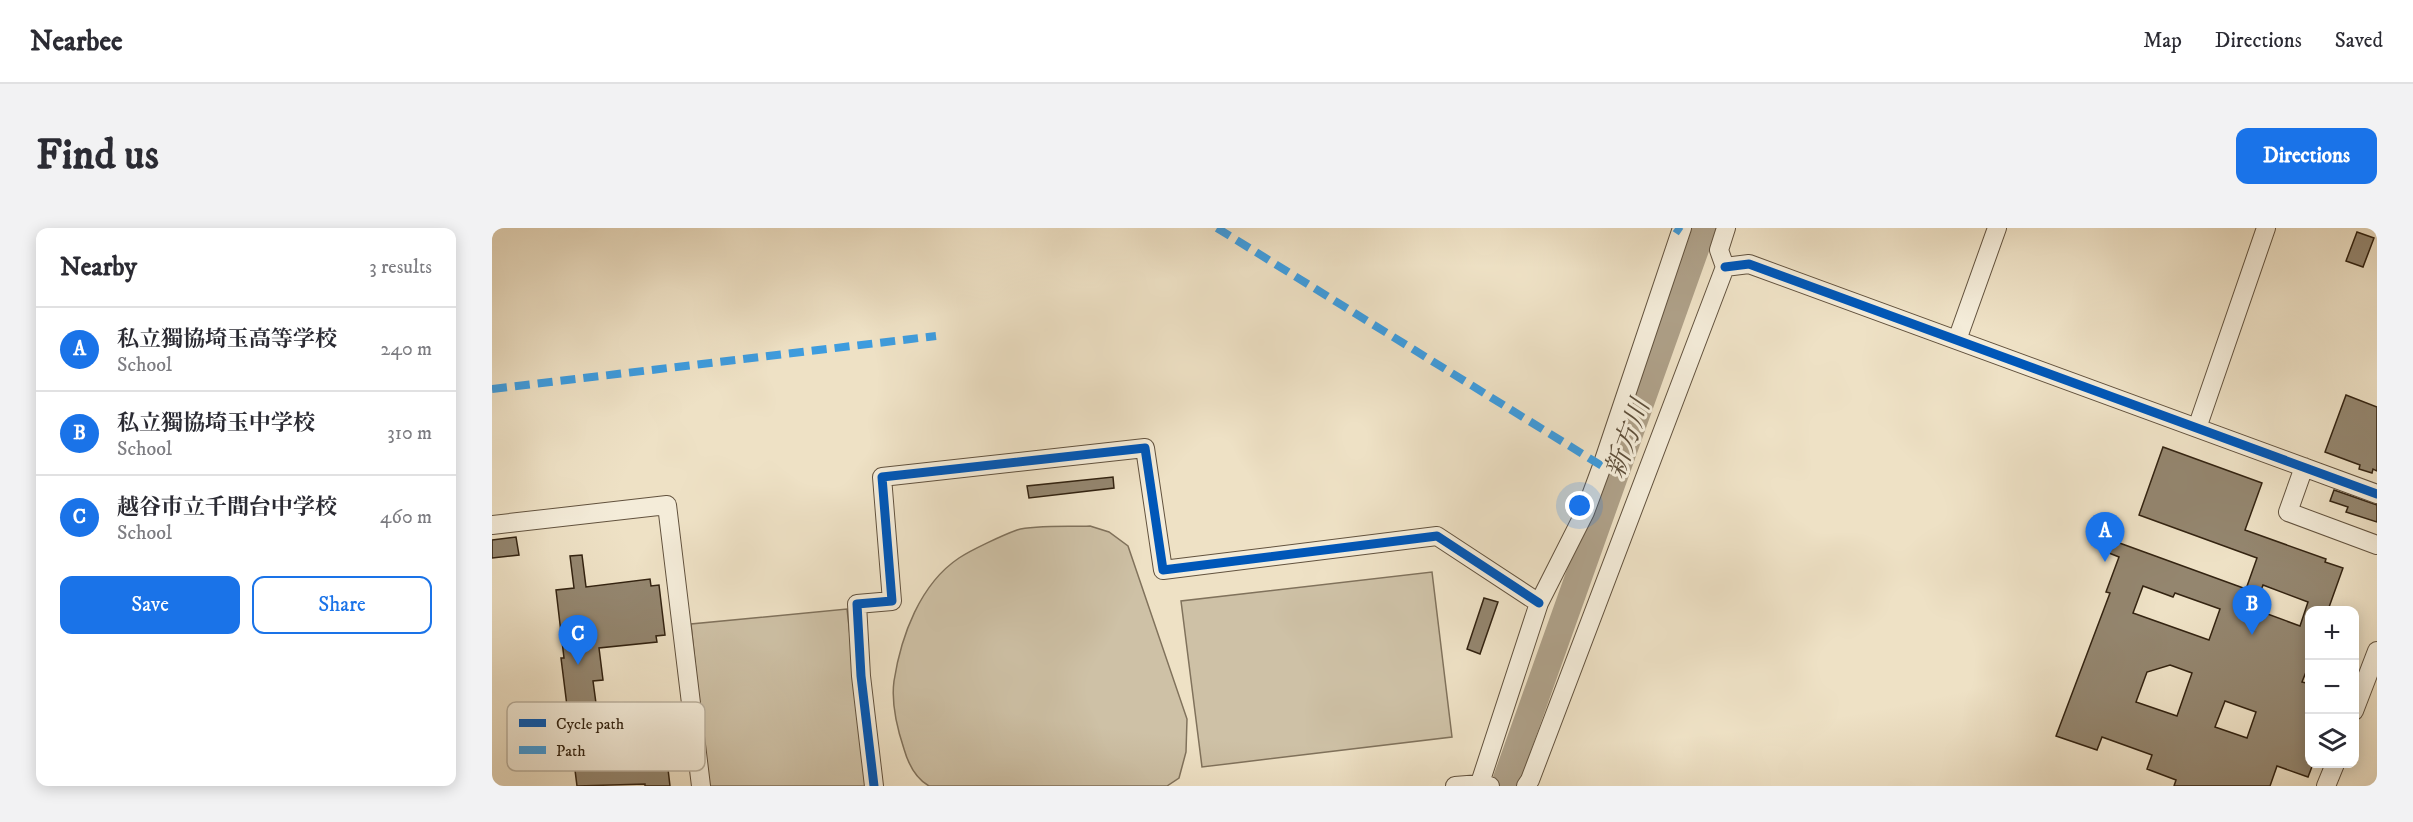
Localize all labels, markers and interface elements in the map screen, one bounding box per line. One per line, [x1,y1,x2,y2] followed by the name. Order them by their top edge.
[30,24,123,59] text: Nearbee
[2143,28,2182,54] text: Map
[2215,28,2302,54] text: Directions
[2335,28,2383,54] text: Saved
[2236,128,2377,184] button: Directions
[36,130,159,182] text: Find us
[60,251,137,284] text: Nearby
[369,255,432,280] text: 3 results
[117,326,337,353] text: 私立獨協埼玉高等学校
[73,337,86,362] text: A
[381,337,432,362] text: 240 m
[117,353,172,378] text: School
[1598,392,1659,483] water label: 新方川
[117,410,315,437] text: 私立獨協埼玉中学校
[73,421,86,446] text: B
[387,421,432,446] text: 310 m
[117,437,172,462] text: School
[1565,491,1594,520] your location
[117,494,337,521] text: 越谷市立千間台中学校
[73,505,86,530] text: C
[380,505,432,530] text: 460 m
[2086,512,2124,562] pin: A
[117,521,172,546] text: School
[60,576,240,634] button: Save
[252,576,432,634] button: Share
[2232,586,2272,635] pin: B
[2305,606,2359,768] map controls
[2305,606,2359,660] button: +
[558,616,598,665] pin: C
[2305,660,2359,714] button: −
[507,702,705,771] legend
[556,714,625,734] text: Cycle path
[2305,714,2359,768] button: layers
[556,741,586,761] text: Path

